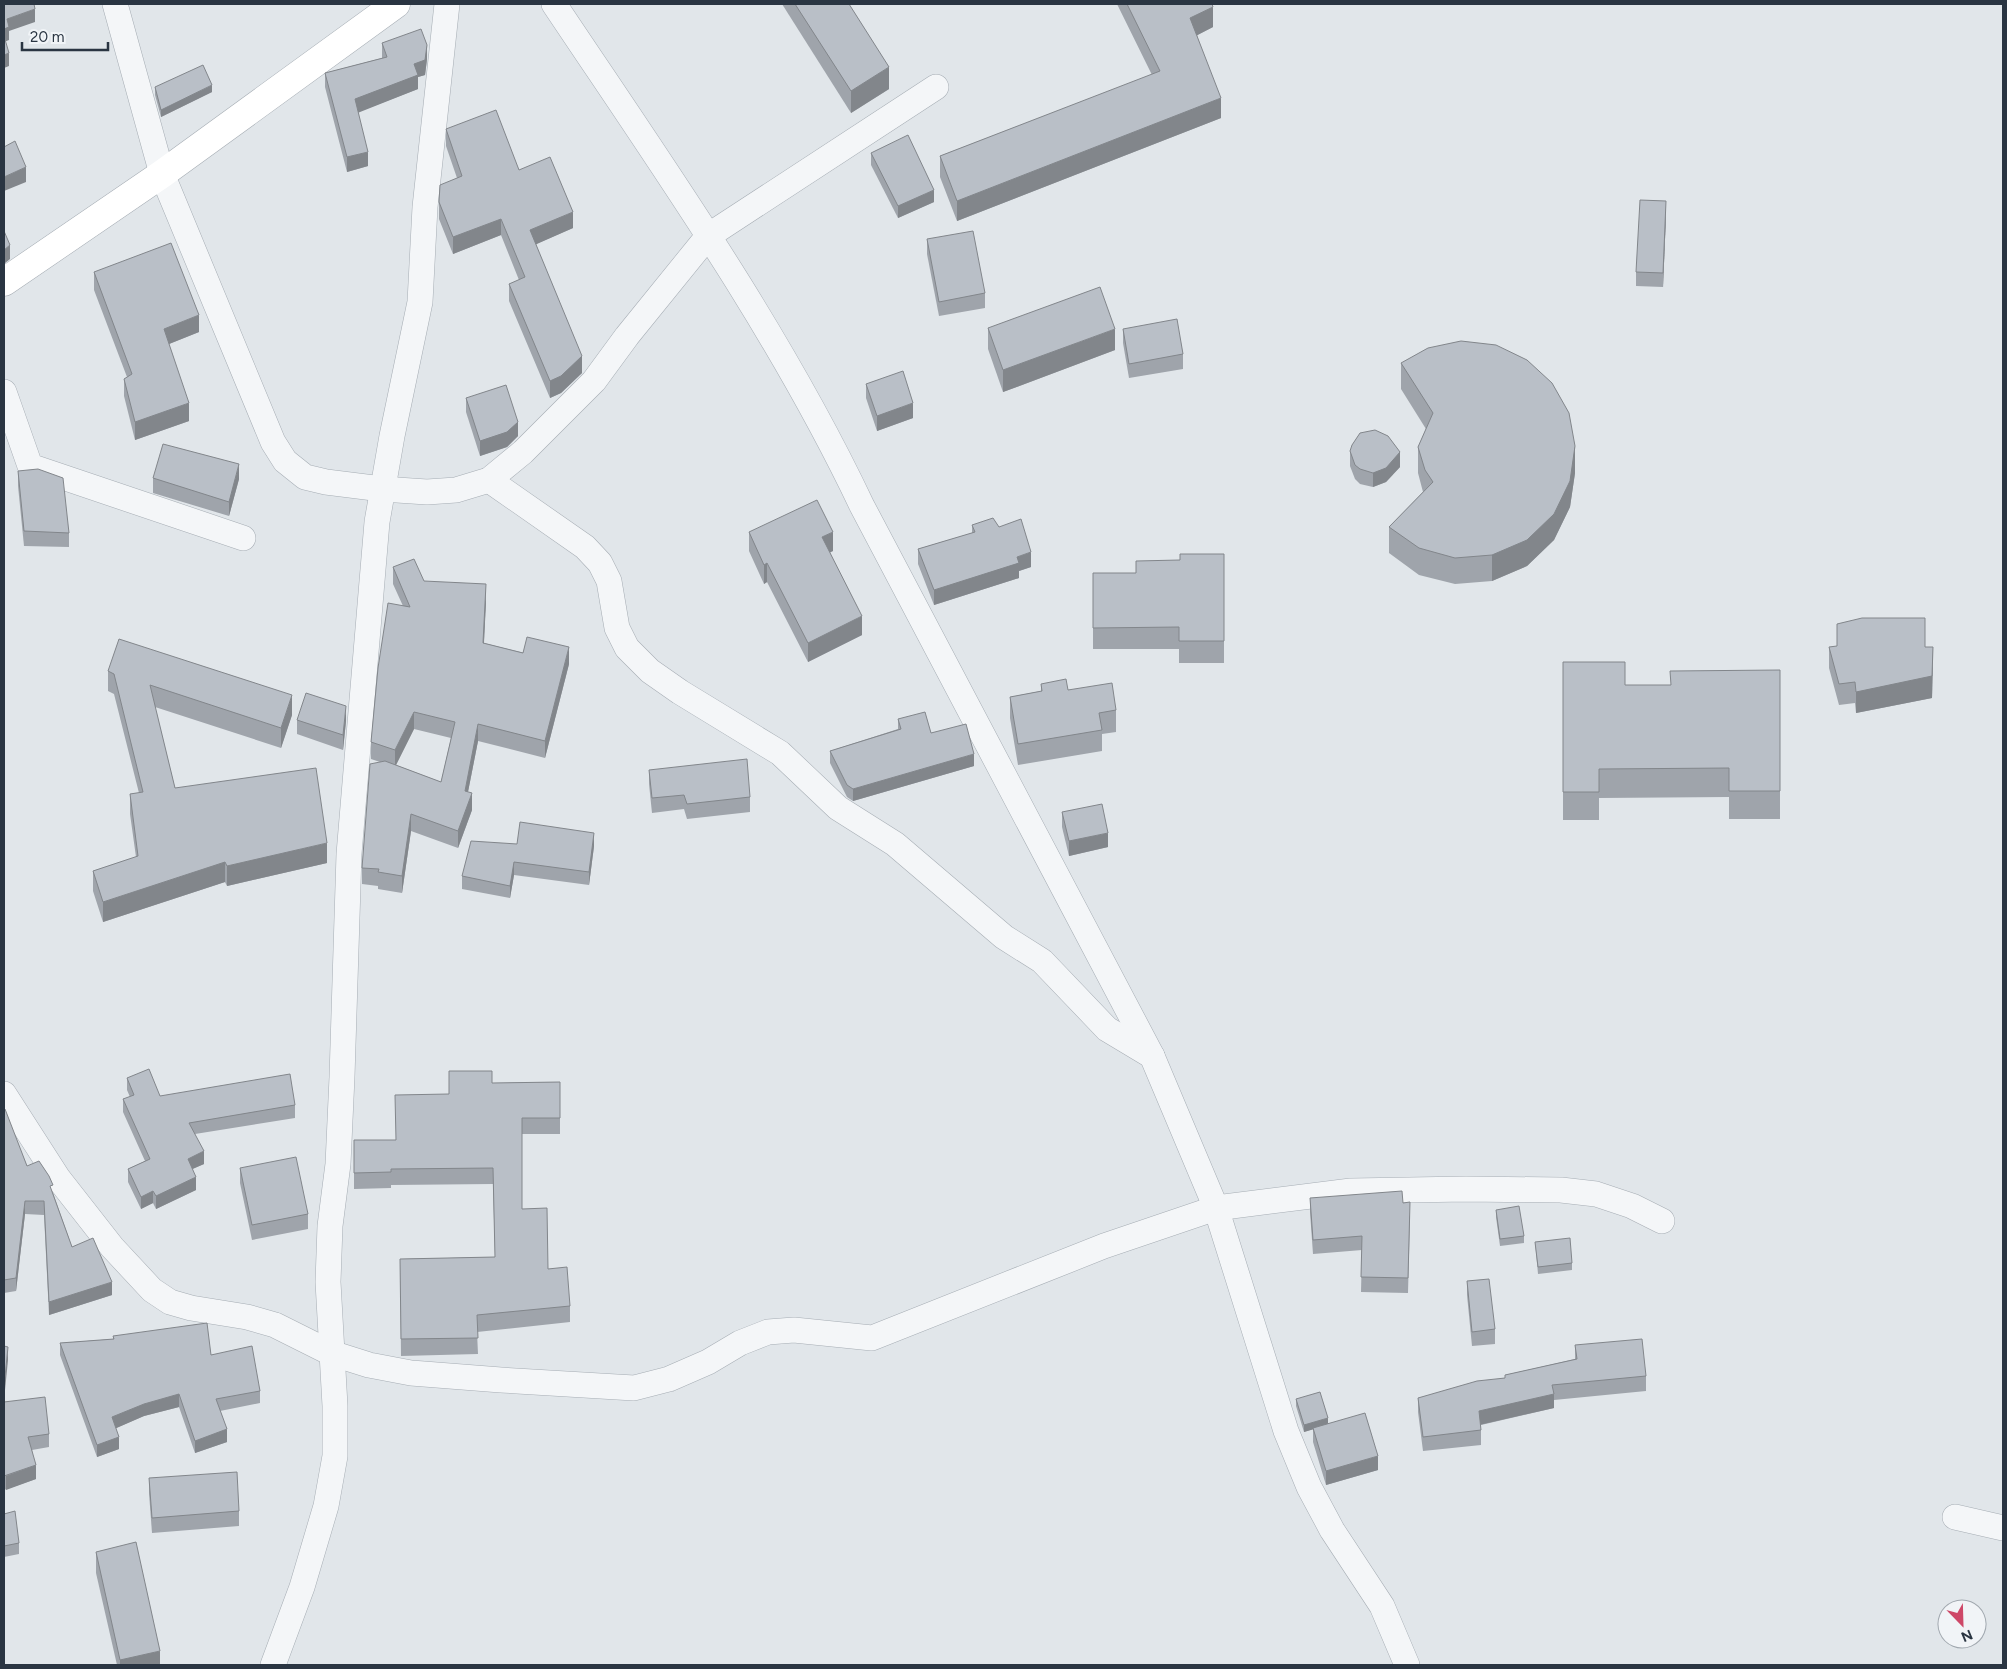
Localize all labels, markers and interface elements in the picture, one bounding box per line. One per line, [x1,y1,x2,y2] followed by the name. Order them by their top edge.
[22,20,109,52] scale bar
[30,28,64,46] text: 20 m
[1937,1599,1987,1649] north arrow
[1959,1626,1975,1645] text: N

